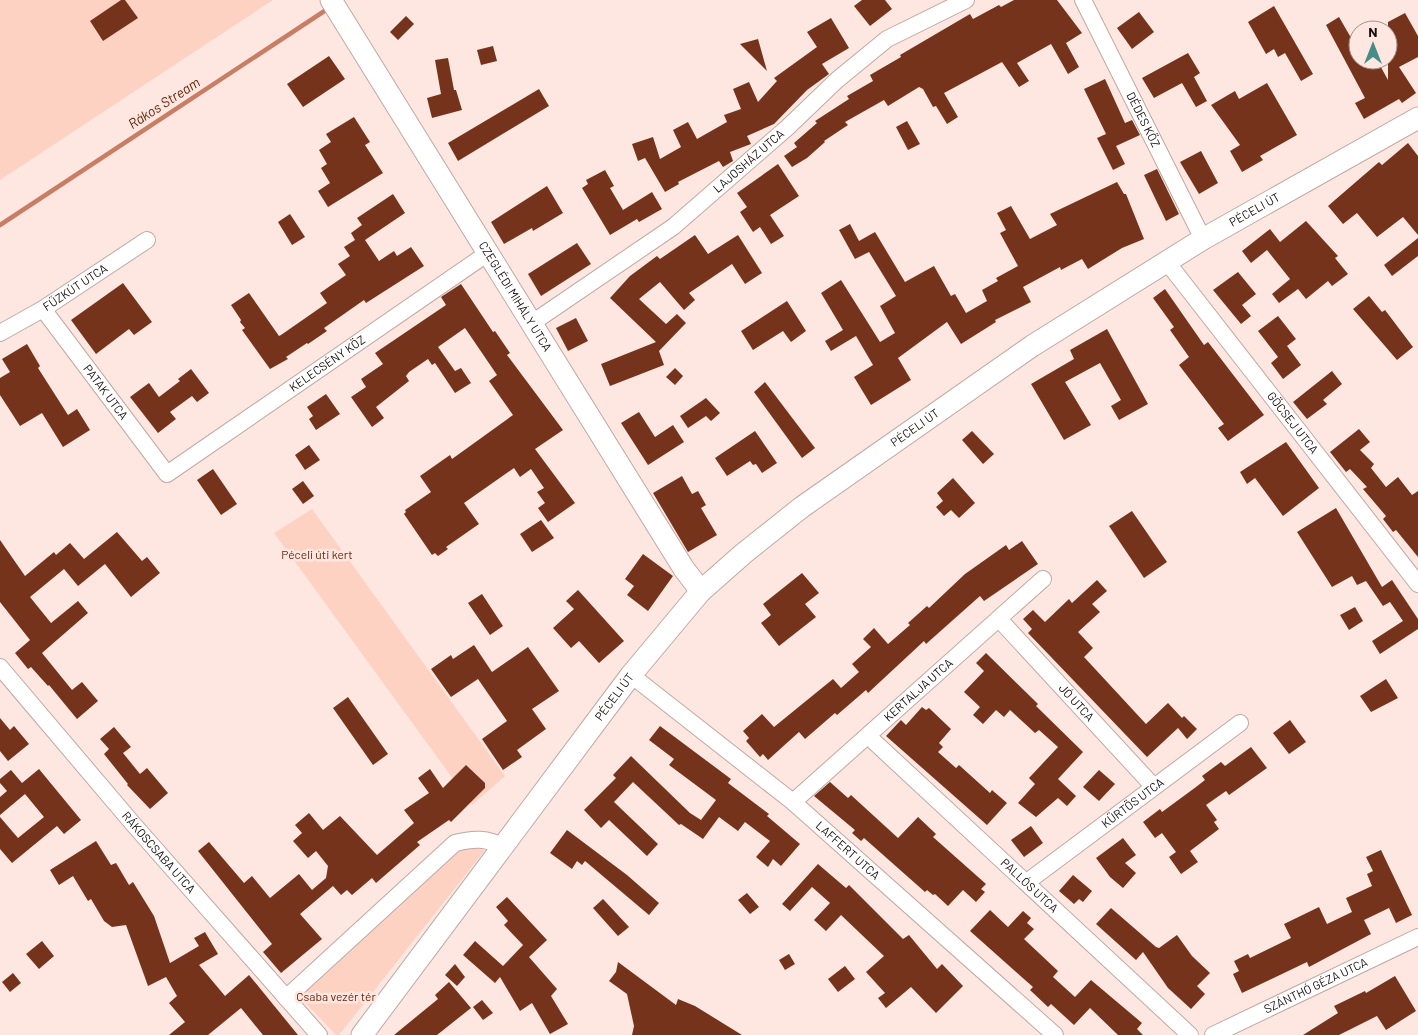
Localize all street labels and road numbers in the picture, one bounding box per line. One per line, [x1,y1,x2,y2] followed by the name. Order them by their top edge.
[1124,89,1164,149] street label: DÉDES KÖZ
[710,126,786,195] street label: LAJOSHÁZ UTCA
[1226,189,1282,229] street label: PÉCELI ÚT
[476,238,555,354] street label: CZEGLÉDI MIHÁLY UTCA
[40,260,110,313] street label: FŰZKÚT UTCA
[286,332,367,394] street label: KELECSÉNY KÖZ
[81,361,131,422] street label: PATAK UTCA
[1265,389,1322,456] street label: GÖCSEJ UTCA
[887,405,941,449] street label: PÉCELI ÚT
[880,655,955,724] street label: KERTALJA UTCA
[591,670,636,723] street label: PÉCELI ÚT
[1057,681,1098,723] street label: JÓ UTCA
[1098,774,1166,830] street label: KÜRTÖS UTCA
[120,808,199,896] street label: RÁKOSCSABA UTCA
[814,818,883,882] street label: LAFFERT UTCA
[998,855,1061,915] street label: PALLÓS UTCA
[1261,954,1369,1016] street label: SZÁNTHÓ GÉZA UTCA

